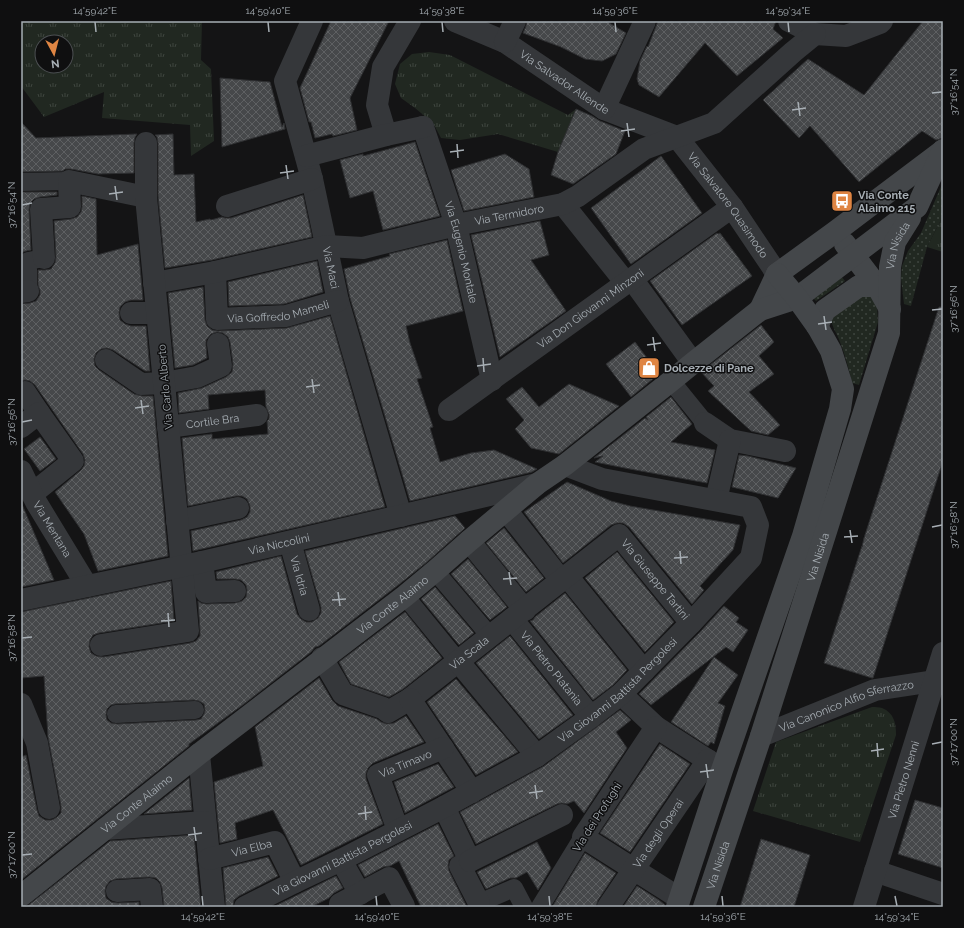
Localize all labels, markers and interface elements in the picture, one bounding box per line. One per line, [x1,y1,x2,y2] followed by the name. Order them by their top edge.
[73,5,117,16] text: 14°59'42"E
[246,5,290,16] text: 14°59'40"E
[419,5,465,16] text: 14°59'38"E
[592,5,638,16] text: 14°59'36"E
[766,5,810,16] text: 14°59'34"E
[34,34,74,74] north arrow
[517,48,611,117] street label: Via Salvador Allende
[50,56,60,70] text: N
[948,69,959,115] text: 37°16'54"N
[685,150,771,261] street label: Via Salvatore Quasimodo
[6,182,17,228] text: 37°16'54"N
[829,188,855,214] bus stop icon: Via Conte Alaimo 215
[858,189,915,215] place label: Via Conte Alaimo 215
[441,200,480,305] street label: Via Eugenio Montale
[473,202,545,228] street label: Via Termidoro
[884,220,913,271] street label: Via Nisida
[320,245,341,290] street label: Via Maci
[535,266,646,352] street label: Via Don Giovanni Minzoni
[948,285,959,333] text: 37°16'56"N
[227,298,331,326] street label: Via Goffredo Mameli
[155,343,176,430] street label: Via Carlo Alberto
[636,355,662,381] shop icon: Dolcezze di Pane
[664,362,754,375] place label: Dolcezze di Pane
[6,398,17,446] text: 37°16'56"N
[185,411,240,431] street label: Cortile Bra
[30,499,74,560] street label: Via Mentana
[948,501,959,549] text: 37°16'58"N
[247,531,311,558] street label: Via Niccolini
[805,531,832,583] street label: Via Nisida
[618,537,692,623] street label: Via Giuseppe Tartini
[287,555,311,597] street label: Via Idria
[355,573,432,637] street label: Via Conte Alaimo
[6,614,17,662] text: 37°16'58"N
[517,629,585,708] street label: Via Pietro Platania
[447,634,492,673] street label: Via Scala
[556,635,680,746] street label: Via Giovanni Battista Pergolesi
[777,678,915,735] street label: Via Canonico Alfio Sferrazzo
[948,718,959,766] text: 37°17'00"N
[886,739,922,821] street label: Via Pietro Nenni
[377,747,434,781] street label: Via Timavo
[99,772,175,836] street label: Via Conte Alaimo
[570,780,625,854] street label: Via dei Profughi
[630,797,687,871] street label: Via degli Operai
[271,819,414,899] street label: Via Giovanni Battista Pergolesi
[6,831,17,879] text: 37°17'00"N
[230,837,273,860] street label: Via Elba
[704,840,732,891] street label: Via Nisida
[181,911,225,922] text: 14°59'42"E
[355,911,399,922] text: 14°59'40"E
[527,911,573,922] text: 14°59'38"E
[700,911,746,922] text: 14°59'36"E
[875,911,919,922] text: 14°59'34"E

